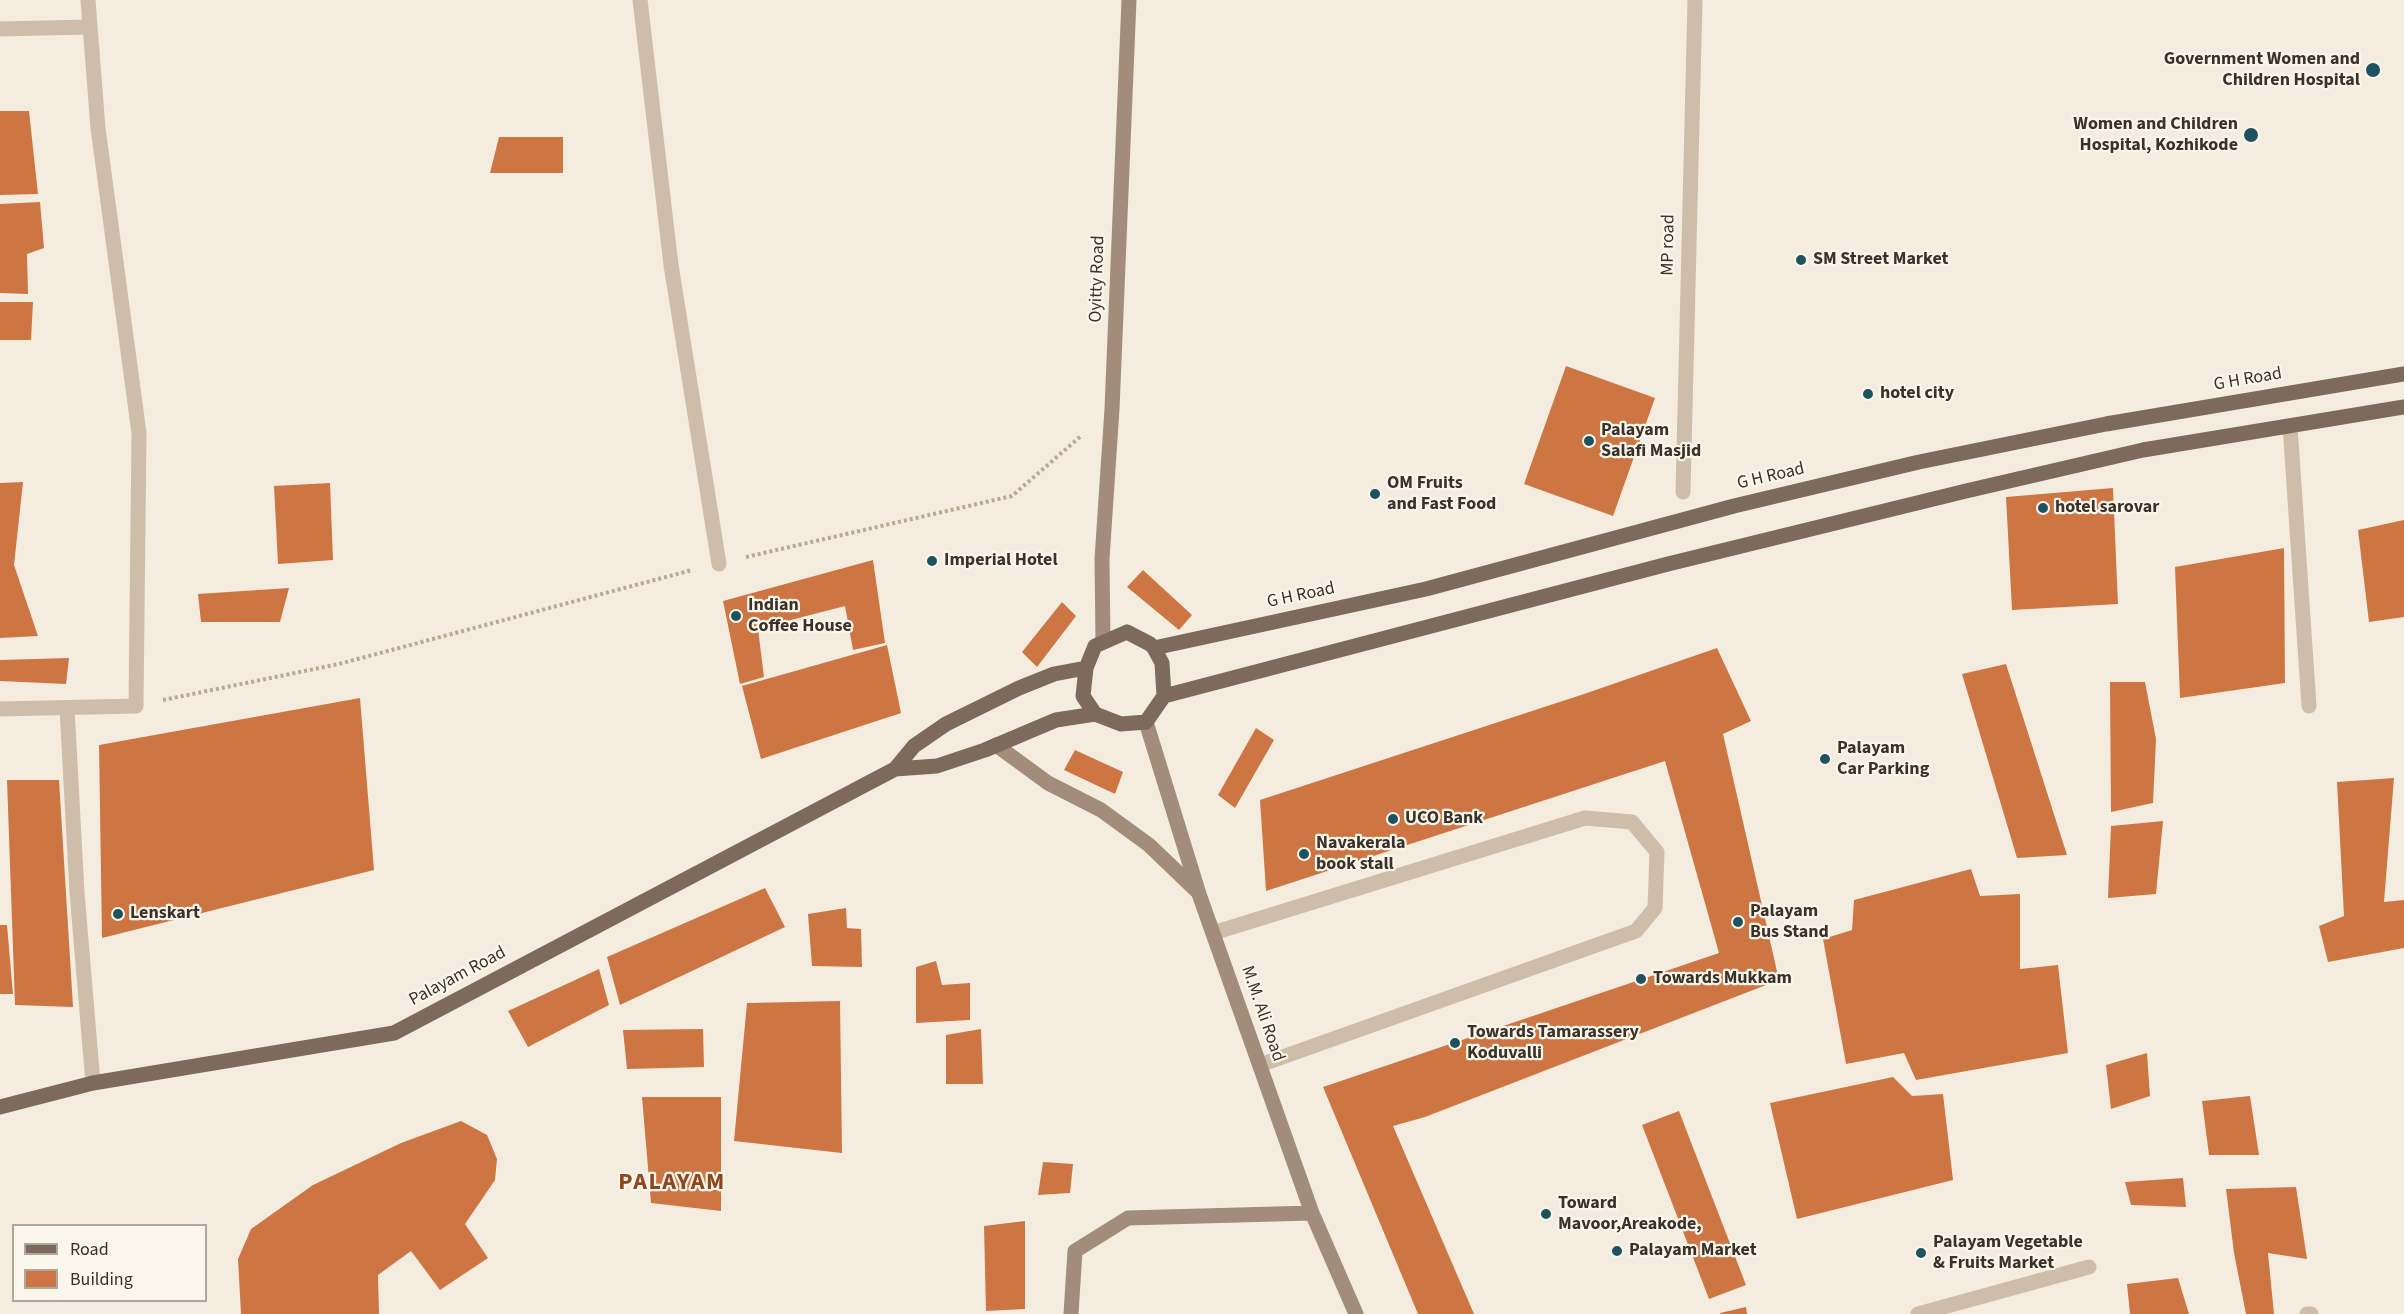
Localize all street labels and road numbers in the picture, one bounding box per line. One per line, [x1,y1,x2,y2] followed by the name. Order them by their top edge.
[1658,214,1680,276] street label: MP road
[1086,235,1110,323] street label: Oyitty Road
[2212,363,2284,397] street label: G H Road
[1735,459,1807,495] street label: G H Road
[1265,578,1337,614] street label: G H Road
[406,942,510,1012] street label: Palayam Road
[1236,963,1288,1065] street label: M.M. Ali Road

